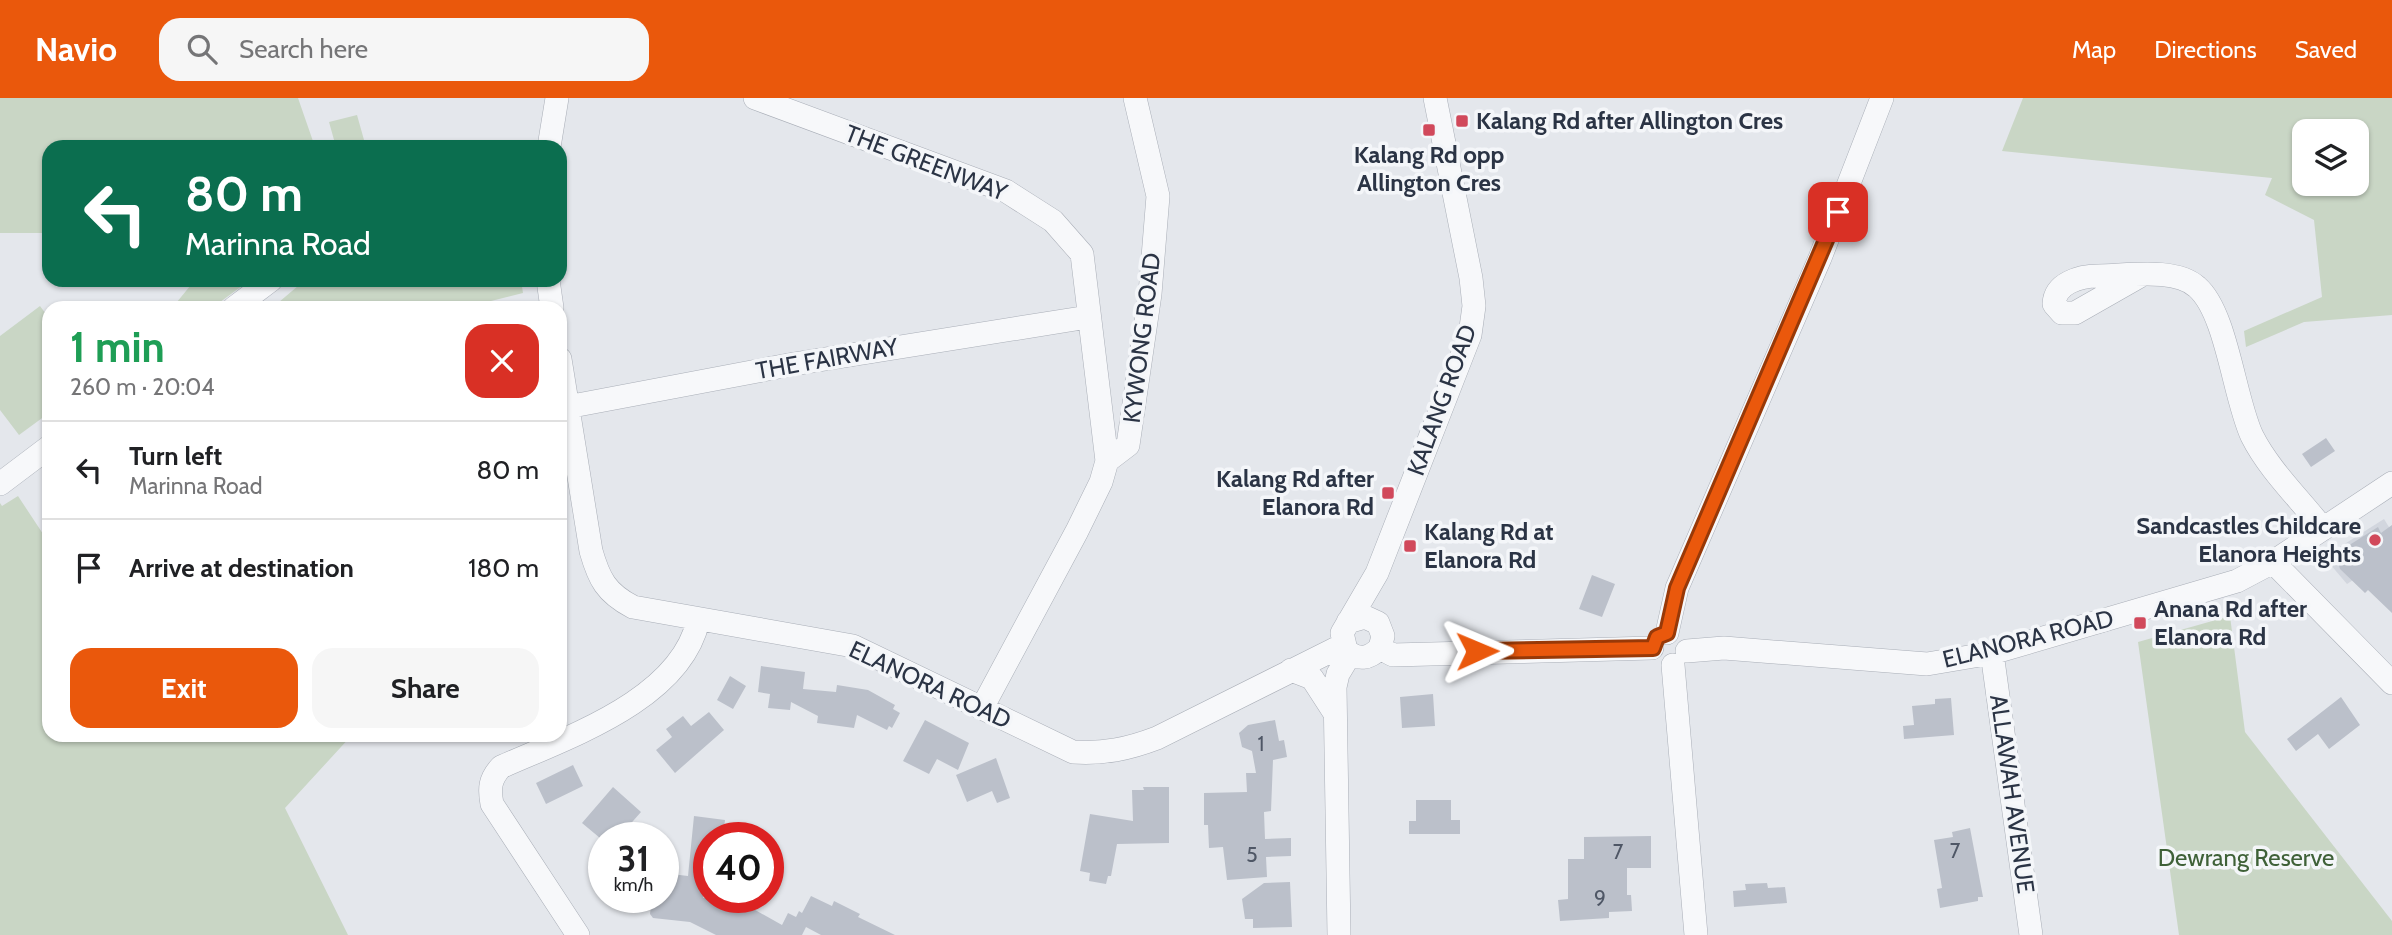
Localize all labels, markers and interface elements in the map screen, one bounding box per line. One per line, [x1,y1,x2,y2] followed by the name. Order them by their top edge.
[159,18,649,81] search box
[35,29,117,69] text: Navio
[183,30,221,68] icon: search
[239,33,368,65] text: Search here
[2072,35,2116,64] text: Map
[2154,35,2257,64] text: Directions
[2295,35,2357,64] text: Saved
[1476,106,1783,135] place label: Kalang Rd after Allington Cres
[1454,113,1470,129] marker: Kalang Rd after Allington Cres
[841,118,1012,207] street label: THE GREENWAY
[2292,119,2369,196] map controls
[2292,119,2369,196] button: layers
[1421,122,1437,138] marker: Kalang Rd opp Allington Cres
[1354,140,1505,197] place label: Kalang Rd opp Allington Cres
[185,164,303,223] text: 80 m
[70,168,161,259] icon: left
[1808,182,1868,242] pin
[1819,193,1857,231] icon: arrive
[185,224,371,263] text: Marinna Road
[1117,251,1166,425] street label: KYWONG ROAD
[1401,320,1482,479] street label: KALANG ROAD
[70,321,165,373] text: 1 min
[465,324,539,398] button: close
[754,332,901,385] street label: THE FAIRWAY
[70,373,215,401] text: 260 m · 20:04
[129,440,222,472] text: Turn left
[70,451,108,489] icon: left
[476,454,539,486] text: 80 m
[1216,464,1374,521] place label: Kalang Rd after Elanora Rd
[129,472,263,500] text: Marinna Road
[1380,485,1396,501] marker: Kalang Rd after Elanora Rd
[2136,511,2361,568] place label: Sandcastles Childcare Elanora Heights
[1424,517,1554,574] place label: Kalang Rd at Elanora Rd
[2367,532,2383,548] marker: Sandcastles Childcare Elanora Heights
[1402,538,1418,554] marker: Kalang Rd at Elanora Rd
[70,549,108,587] icon: arrive
[129,552,354,584] text: Arrive at destination
[468,552,539,584] text: 180 m
[2154,594,2307,651] place label: Anana Rd after Elanora Rd
[1939,603,2116,674] street label: ELANORA ROAD
[1440,614,1514,688] position arrow
[2132,615,2148,631] marker: Anana Rd after Elanora Rd
[845,634,1016,735] street label: ELANORA ROAD
[70,648,298,728] button: Exit
[312,648,539,728] button: Share
[1984,692,2041,895] street label: ALLAWAH AVENUE
[1258,731,1264,756] house number: 1
[693,822,784,913] speed limit sign: 40
[618,837,649,880] text: 31
[1950,838,1961,863] house number: 7
[1613,839,1624,864] house number: 7
[1246,842,1258,867] house number: 5
[2158,843,2334,872] park label: Dewrang Reserve
[614,874,653,896] text: km/h
[1594,885,1606,910] house number: 9

